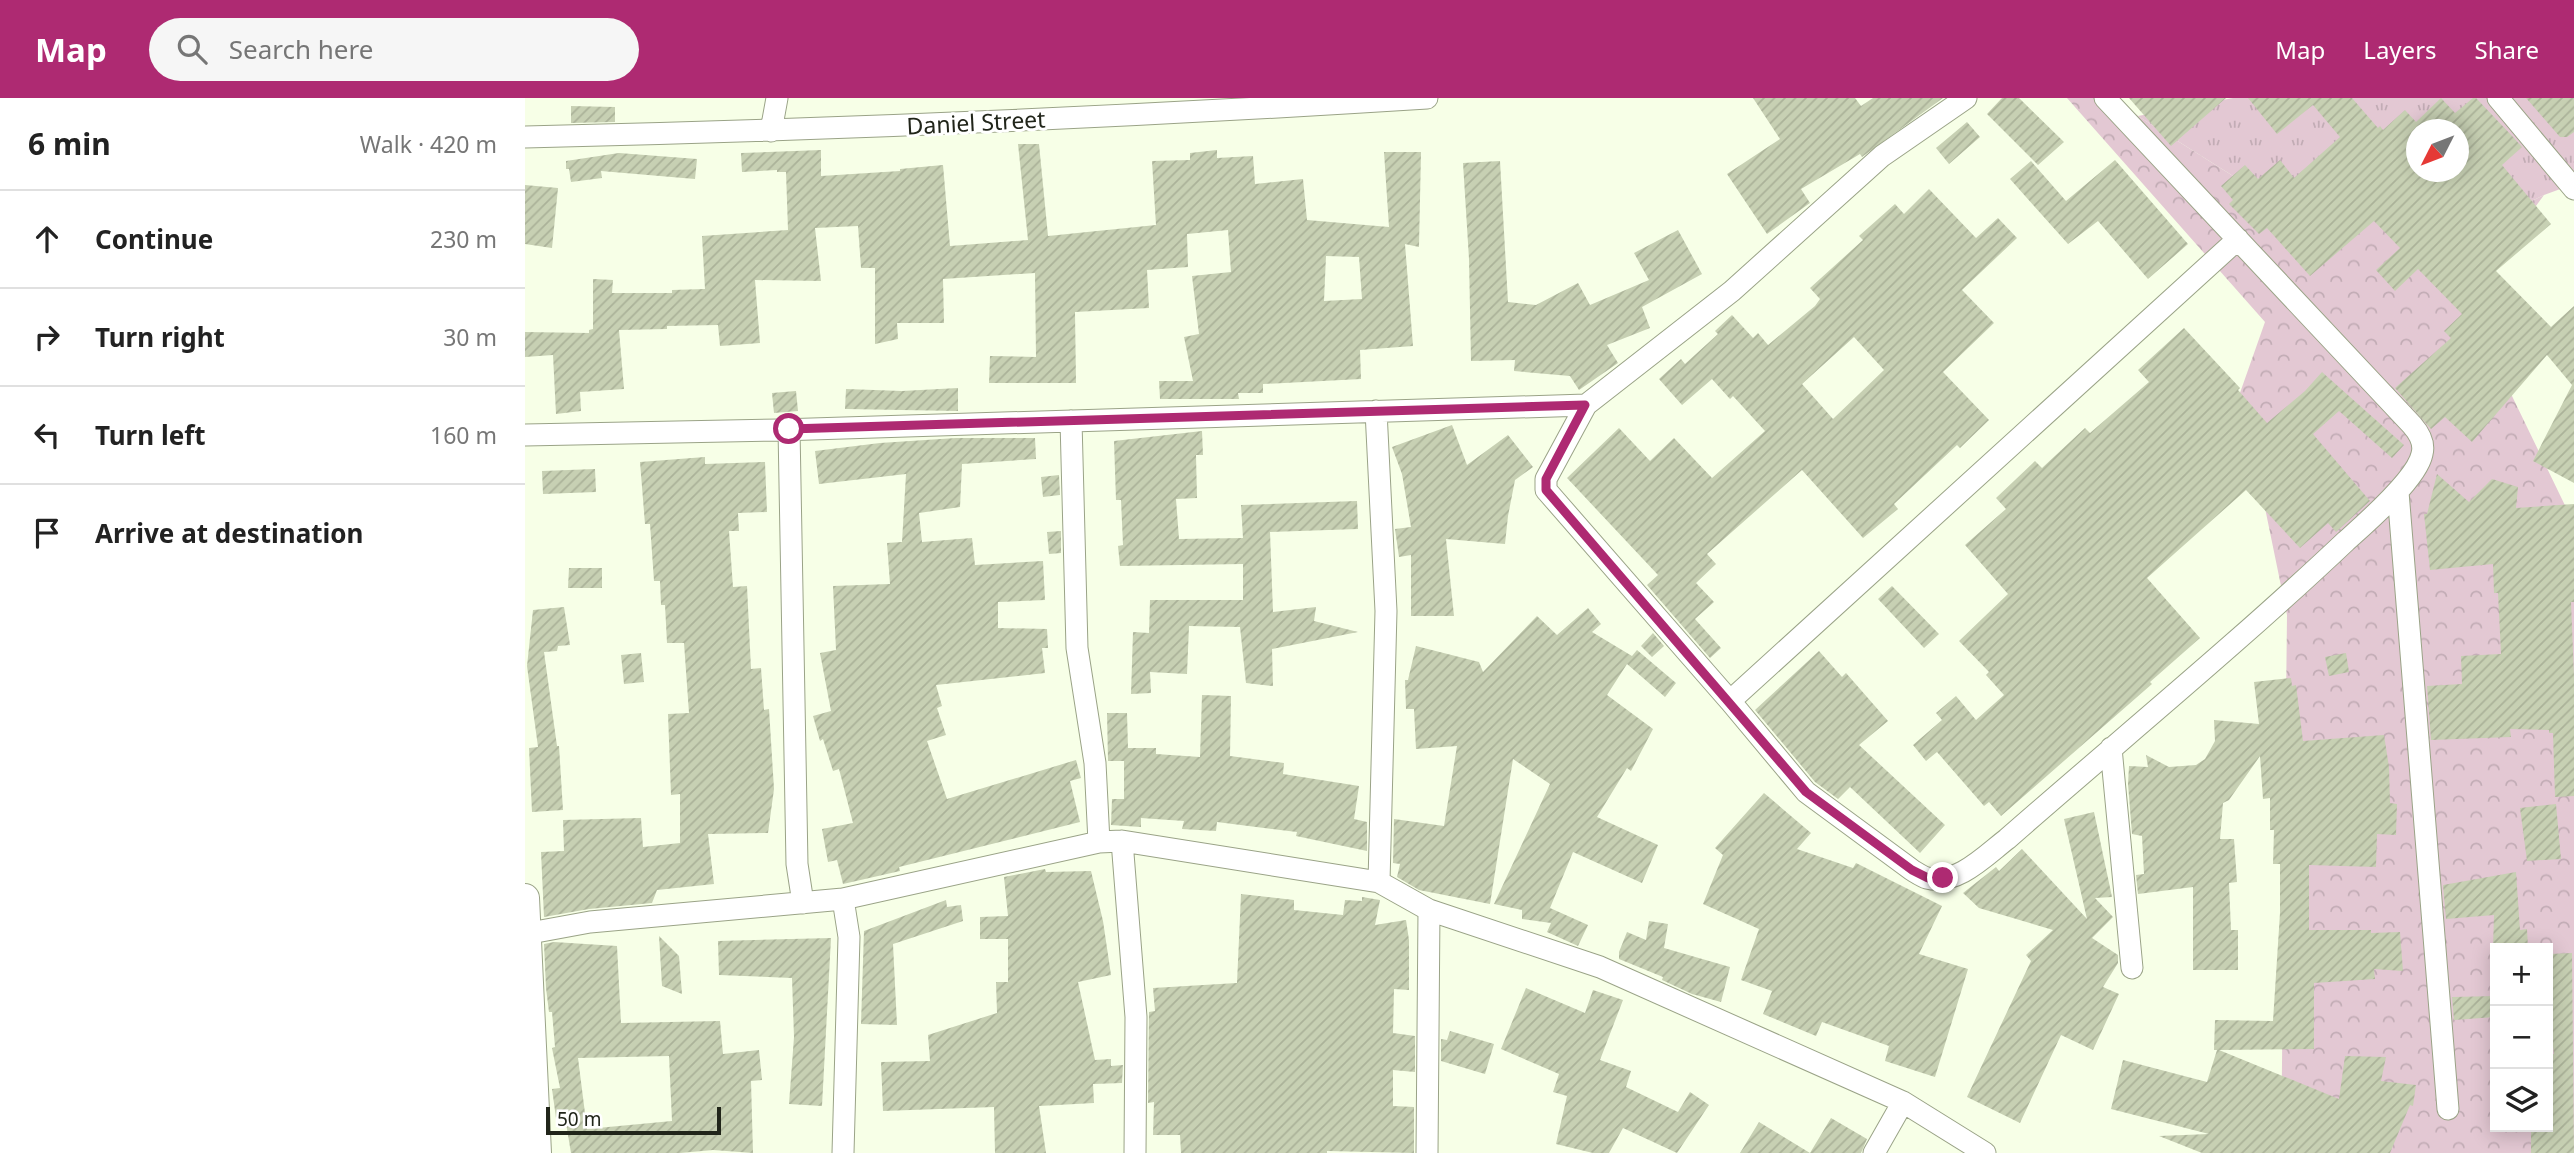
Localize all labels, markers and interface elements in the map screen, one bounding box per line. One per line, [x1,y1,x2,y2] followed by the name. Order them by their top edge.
[149,18,639,81] search box
[35,27,107,72] text: Map
[173,30,211,68] icon: search
[229,31,373,67] text: Search here
[2275,33,2325,66] text: Map
[2363,33,2437,66] text: Layers
[2475,33,2539,66] text: Share
[906,102,1046,142] street label: Daniel Street
[2406,119,2469,182] north arrow
[28,123,111,164] text: 6 min
[360,128,497,160] text: Walk · 420 m
[28,220,66,258] icon: ahead
[95,221,213,257] text: Continue
[430,223,497,255] text: 230 m
[28,318,66,356] icon: right
[95,319,225,355] text: Turn right
[443,321,497,353] text: 30 m
[773,413,804,444] route start
[28,416,66,454] icon: left
[95,417,206,453] text: Turn left
[430,419,497,451] text: 160 m
[28,514,66,552] icon: arrive
[95,515,364,551] text: Arrive at destination
[1927,862,1958,893] route end
[2490,943,2553,1132] map controls
[2490,943,2553,1006] button: +
[2490,1006,2553,1069] button: −
[2490,1069,2553,1132] button: layers
[546,1104,721,1136] scale bar
[557,1106,601,1132] text: 50 m

